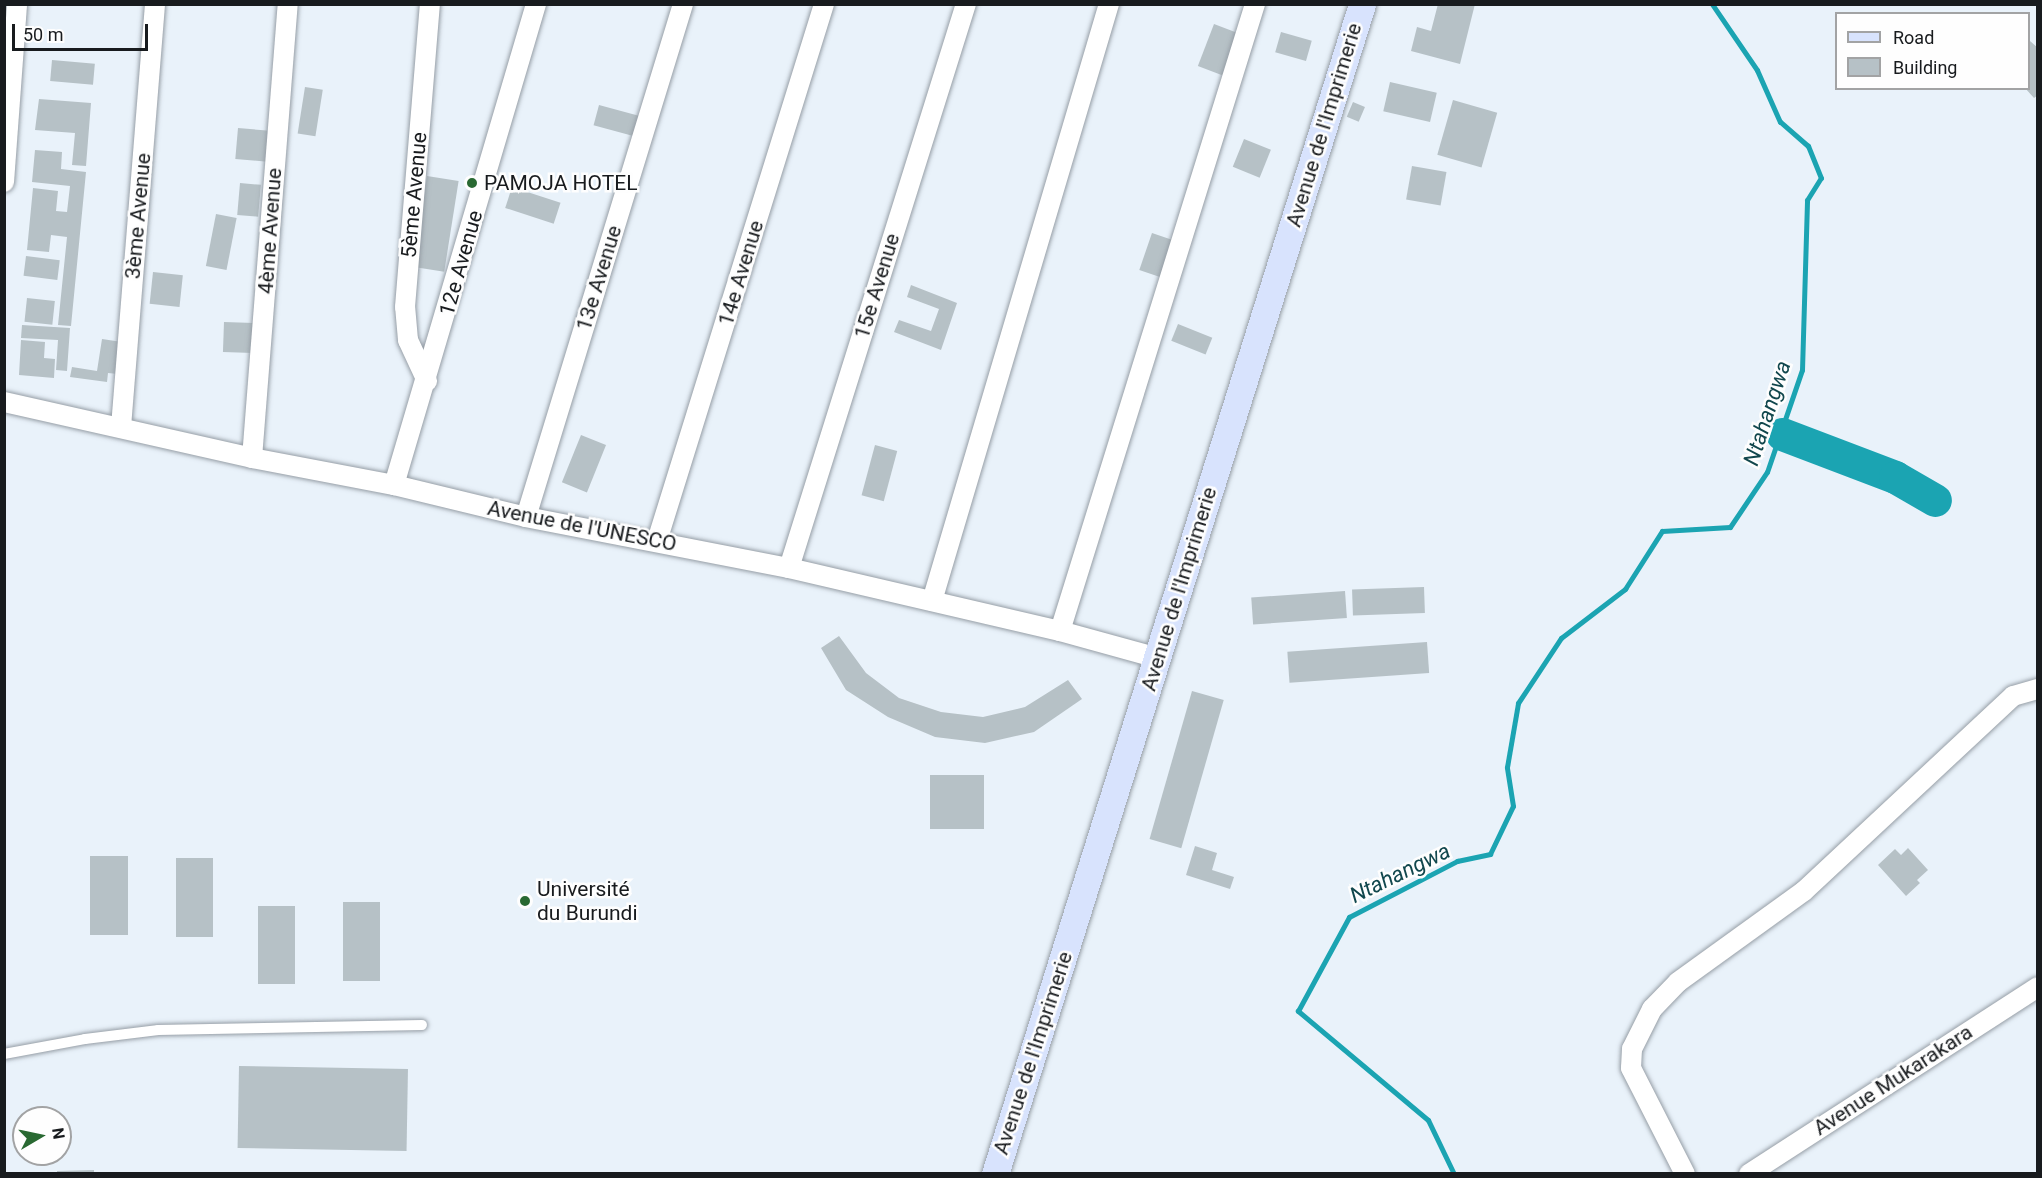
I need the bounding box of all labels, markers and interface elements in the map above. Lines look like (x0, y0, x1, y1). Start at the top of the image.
scale bar (15, 12, 152, 50)
legend (1835, 12, 2030, 90)
street label: Avenue de l'Imprimerie (1281, 20, 1367, 230)
text: 50 m (23, 24, 63, 45)
text: Road (1893, 27, 1934, 48)
text: Building (1893, 57, 1957, 78)
street label: 5ème Avenue (396, 131, 432, 259)
street label: 3ème Avenue (120, 152, 156, 280)
street label: 4ème Avenue (253, 167, 287, 295)
place label: PAMOJA HOTEL (484, 170, 638, 196)
marker: PAMOJA HOTEL (465, 176, 479, 190)
street label: 12e Avenue (434, 207, 488, 319)
street label: 14e Avenue (713, 217, 769, 329)
street label: 13e Avenue (571, 222, 627, 334)
street label: 15e Avenue (849, 230, 905, 342)
water label: Ntahangwa (1738, 357, 1796, 469)
street label: Avenue de l'Imprimerie (1136, 484, 1222, 694)
street label: Avenue de l'UNESCO (485, 495, 679, 557)
water label: Ntahangwa (1345, 837, 1455, 909)
place label: Université du Burundi (537, 876, 638, 926)
marker: Université du Burundi (518, 894, 532, 908)
street label: Avenue de l'Imprimerie (988, 948, 1078, 1158)
street label: Avenue Mukarakara (1809, 1019, 1977, 1141)
north arrow (12, 1106, 72, 1166)
text: N (48, 1126, 69, 1140)

